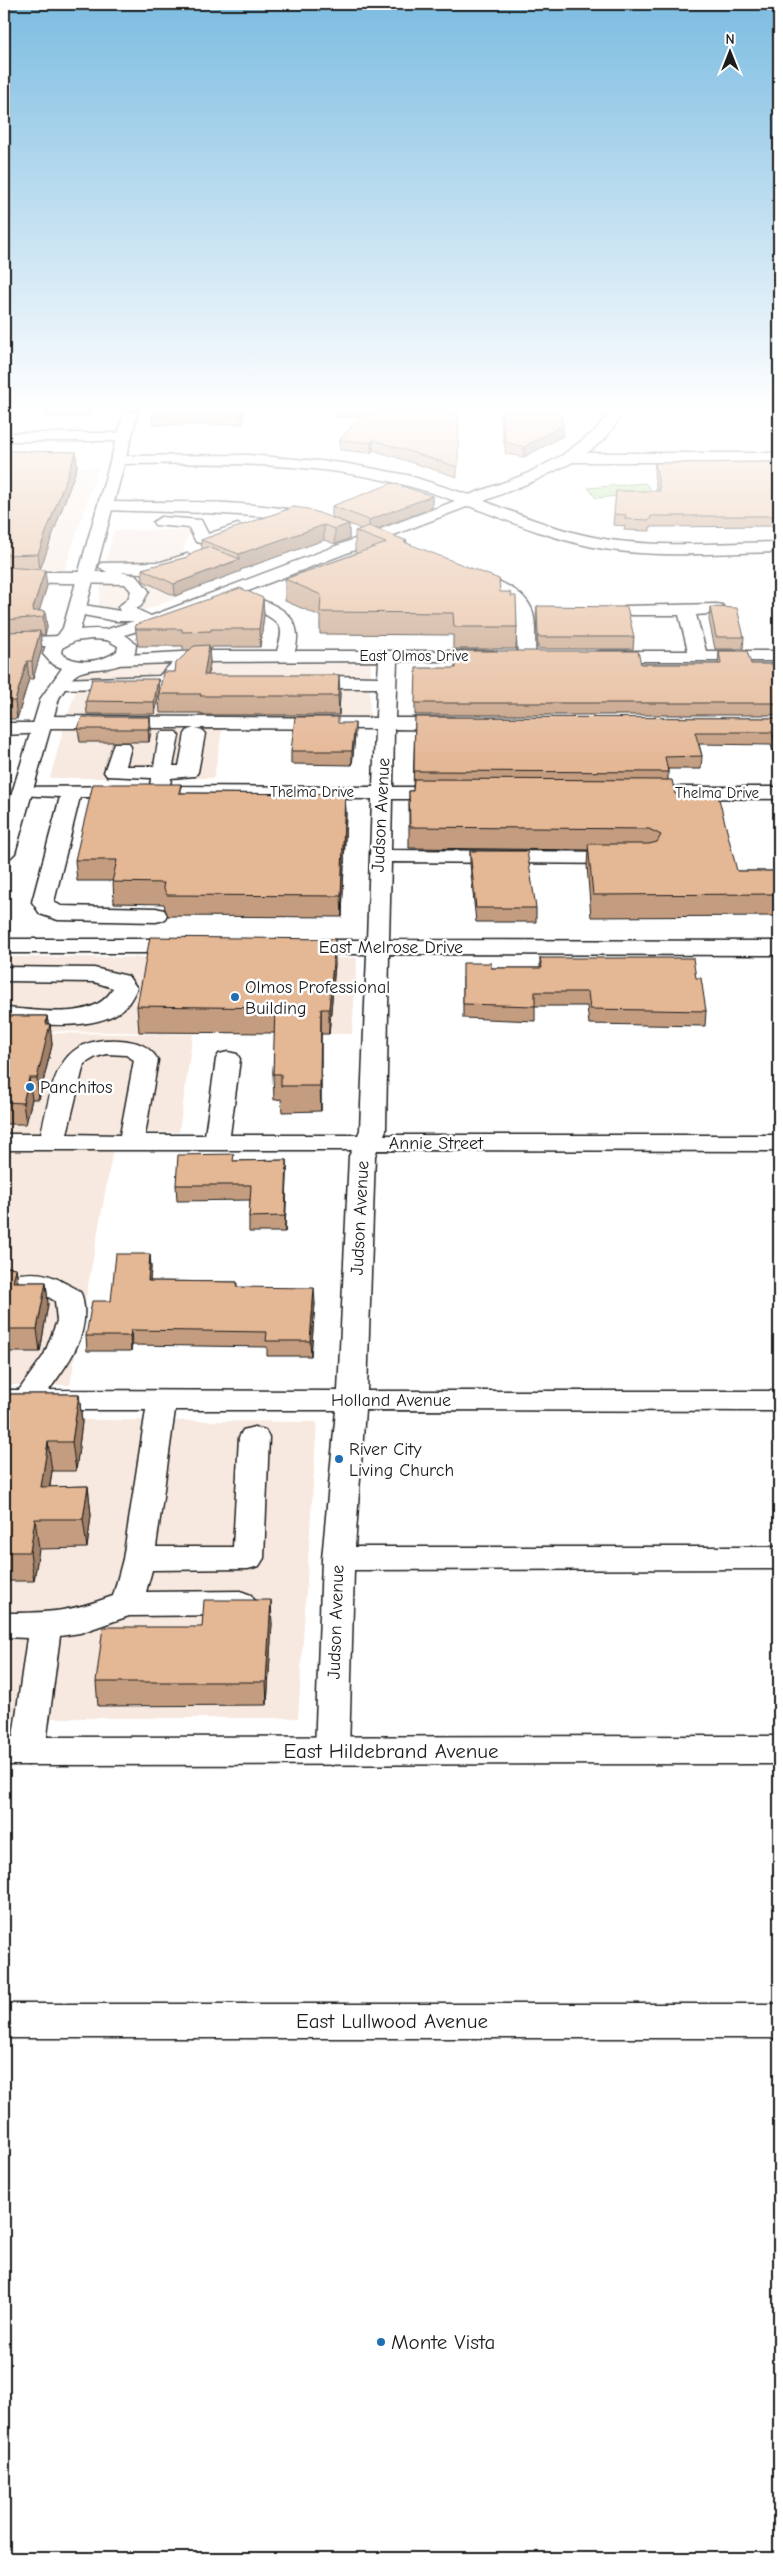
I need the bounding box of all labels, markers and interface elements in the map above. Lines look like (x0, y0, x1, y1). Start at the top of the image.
north arrow (706, 28, 756, 78)
text: N (725, 31, 735, 48)
street label: East Olmos Drive (359, 647, 469, 665)
street label: Judson Avenue (368, 757, 394, 873)
street label: Thelma Drive (270, 783, 355, 801)
street label: Thelma Drive (675, 784, 760, 802)
street label: East Melrose Drive (319, 937, 463, 958)
place label: Olmos Professional Building (245, 977, 390, 1019)
marker: Olmos Professional Building (229, 991, 241, 1003)
place label: Panchitos (40, 1077, 113, 1098)
marker: Panchitos (24, 1081, 36, 1093)
street label: Annie Street (389, 1133, 484, 1154)
street label: Judson Avenue (347, 1160, 373, 1276)
street label: Holland Avenue (331, 1390, 451, 1411)
place label: River City Living Church (349, 1439, 454, 1481)
marker: River City Living Church (333, 1453, 345, 1465)
street label: Judson Avenue (324, 1564, 348, 1680)
street label: East Hildebrand Avenue (283, 1739, 499, 1763)
street label: East Lullwood Avenue (296, 2009, 488, 2033)
place label: Monte Vista (391, 2330, 495, 2354)
marker: Monte Vista (375, 2336, 387, 2348)

